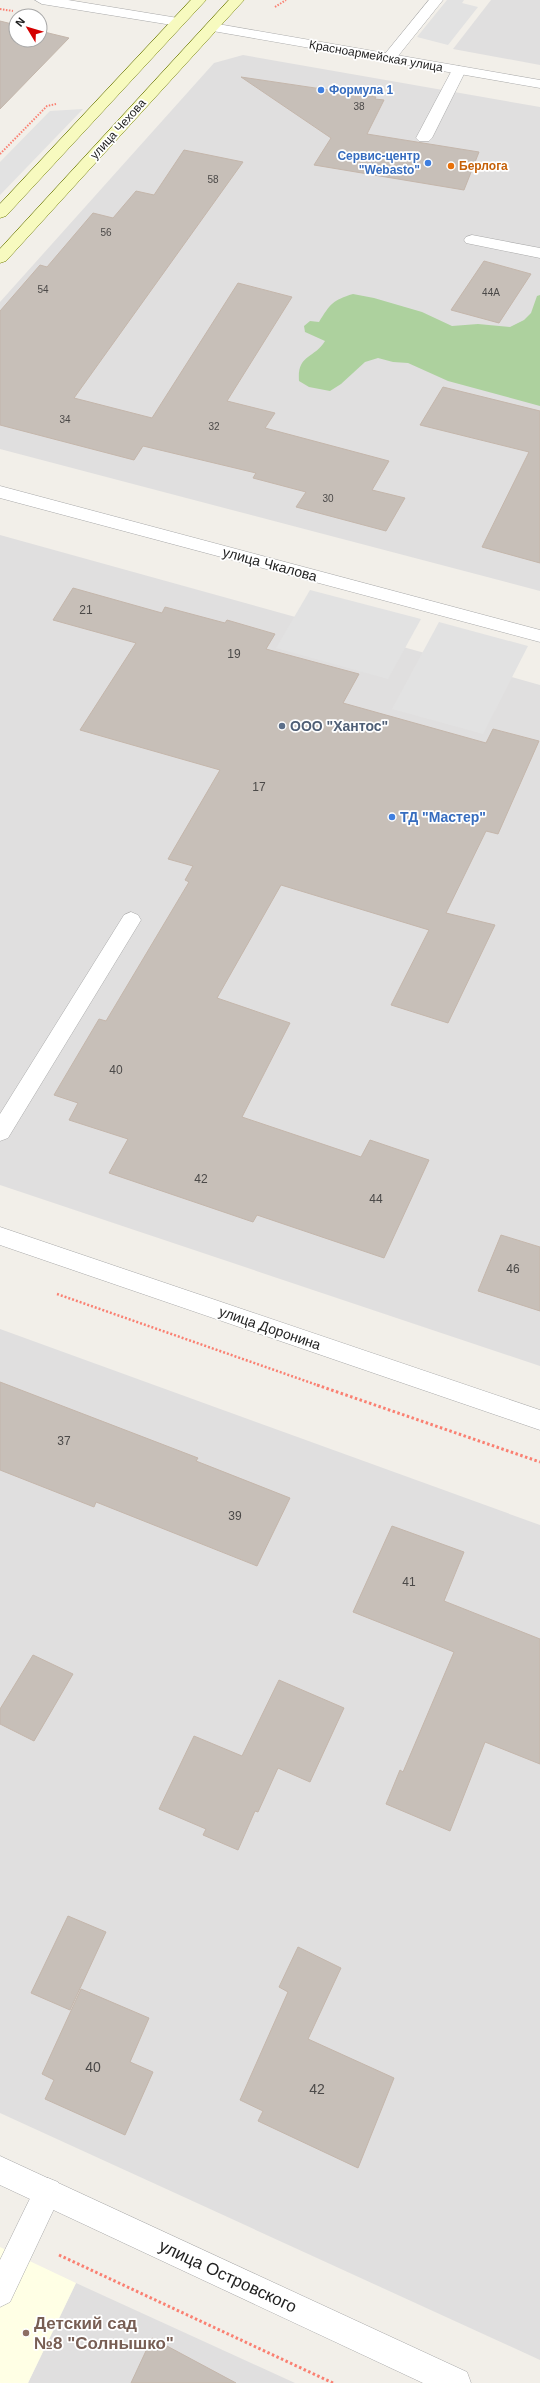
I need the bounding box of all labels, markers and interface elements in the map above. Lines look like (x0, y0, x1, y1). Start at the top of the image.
north arrow (8, 8, 48, 48)
text: N (13, 15, 27, 29)
street label: Красноармейская улица (308, 37, 444, 75)
place label: Формула 1 (329, 83, 394, 97)
marker: Формула 1 (316, 85, 326, 95)
street label: улица Чехова (87, 96, 149, 162)
house number: 38 (353, 101, 365, 112)
place label: Сервис-центр "Webasto" (337, 149, 420, 177)
marker: Сервис-центр "Webasto" (423, 158, 433, 168)
place label: Берлога (459, 159, 508, 173)
marker: Берлога (446, 161, 456, 171)
house number: 58 (207, 174, 219, 185)
house number: 56 (100, 227, 112, 238)
house number: 54 (37, 284, 49, 295)
house number: 44А (482, 287, 500, 298)
house number: 34 (59, 414, 71, 425)
house number: 32 (208, 421, 220, 432)
house number: 30 (322, 493, 334, 504)
street label: улица Чкалова (221, 544, 319, 584)
house number: 21 (79, 603, 93, 617)
house number: 19 (227, 647, 241, 661)
place label: ООО "Хантос" (290, 718, 388, 734)
marker: ООО "Хантос" (277, 721, 287, 731)
house number: 17 (252, 780, 266, 794)
place label: ТД "Мастер" (400, 809, 486, 825)
marker: ТД "Мастер" (387, 812, 397, 822)
house number: 40 (109, 1063, 123, 1077)
house number: 42 (194, 1172, 208, 1186)
house number: 44 (369, 1192, 383, 1206)
house number: 46 (506, 1262, 520, 1276)
street label: улица Доронина (217, 1303, 323, 1353)
house number: 37 (57, 1434, 71, 1448)
house number: 39 (228, 1509, 242, 1523)
house number: 41 (402, 1575, 416, 1589)
house number: 40 (85, 2059, 101, 2075)
house number: 42 (309, 2081, 325, 2097)
street label: улица Островского (156, 2236, 300, 2317)
place label: Детский сад №8 "Солнышко" (34, 2314, 174, 2353)
marker: Детский сад №8 "Солнышко" (21, 2328, 31, 2338)

